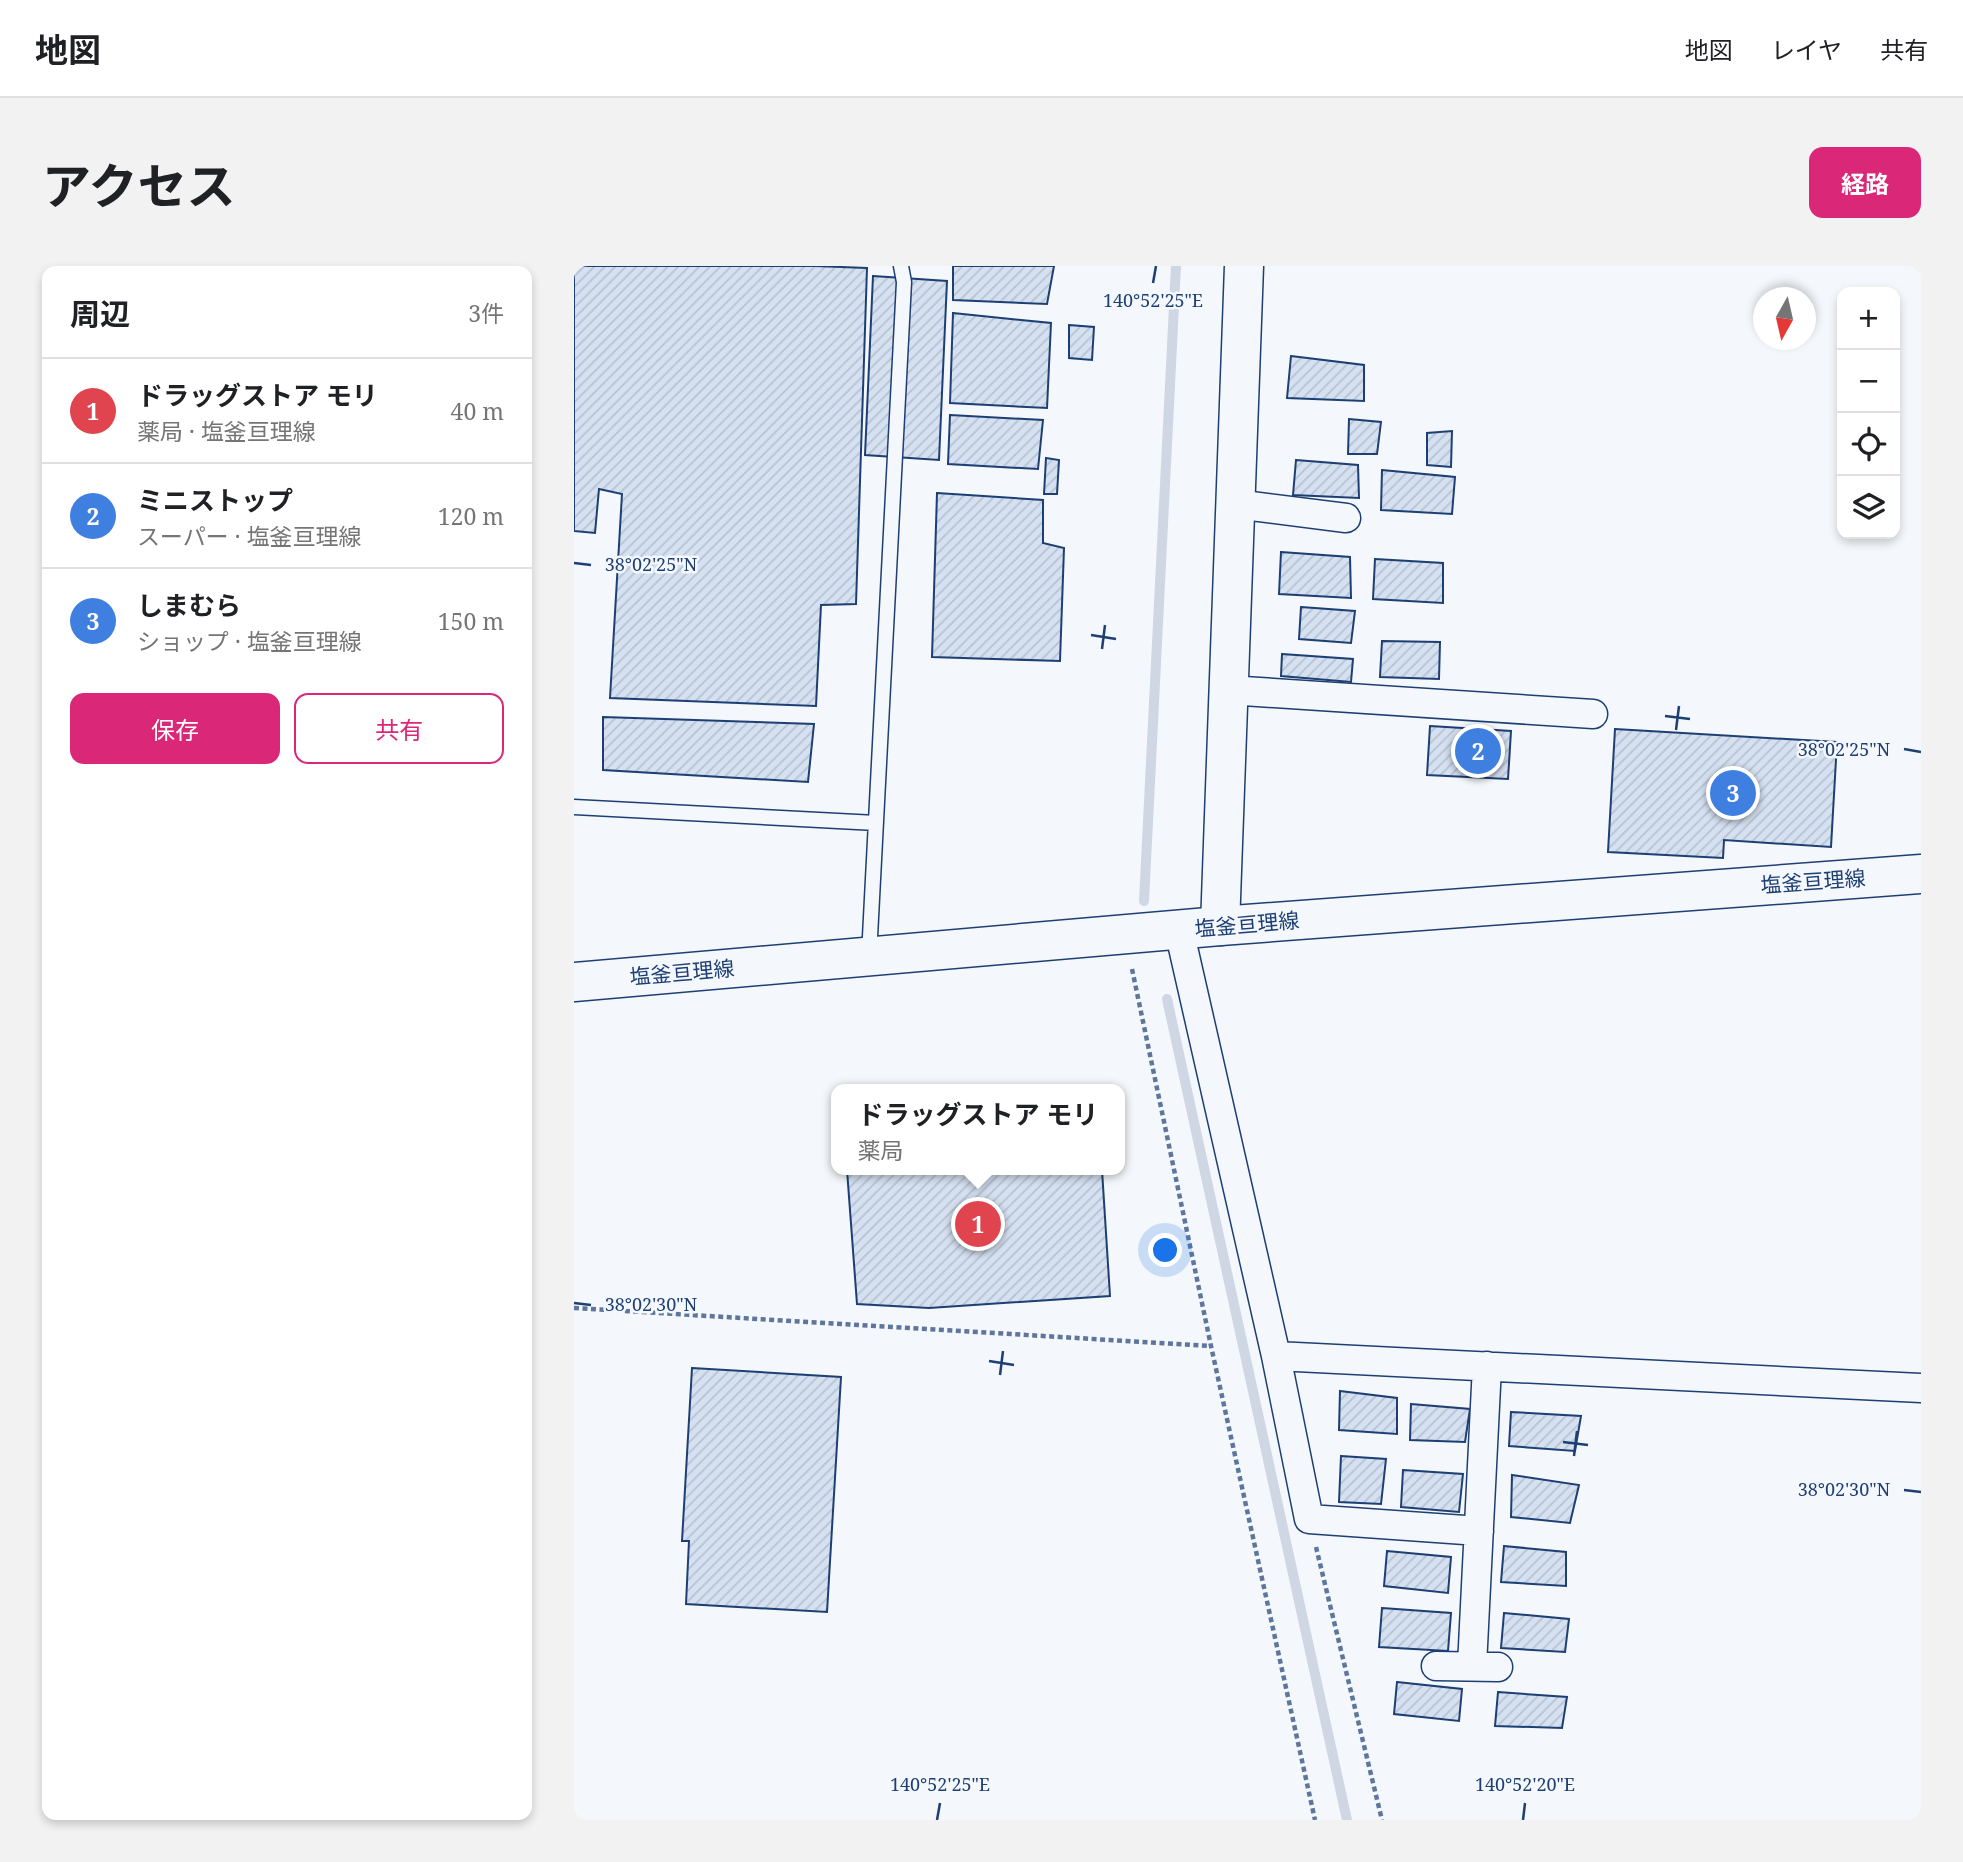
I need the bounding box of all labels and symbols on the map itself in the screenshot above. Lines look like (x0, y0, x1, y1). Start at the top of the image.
north arrow (1753, 287, 1816, 350)
text: 140°52'25"E (1103, 288, 1203, 312)
text: 38°02'25"N (605, 552, 698, 576)
pin: 2 (1455, 725, 1501, 777)
text: 38°02'25"N (1798, 737, 1891, 761)
pin: 3 (1710, 767, 1756, 819)
street label: 塩釜亘理線 (1760, 863, 1866, 899)
street label: 塩釜亘理線 (1193, 905, 1300, 943)
street label: 塩釜亘理線 (628, 953, 735, 991)
pin: 1 (955, 1198, 1001, 1250)
your location (1148, 1233, 1182, 1267)
text: 38°02'30"N (605, 1292, 698, 1316)
text: 38°02'30"N (1798, 1477, 1891, 1501)
text: 140°52'25"E (890, 1772, 990, 1796)
text: 140°52'20"E (1475, 1772, 1575, 1796)

